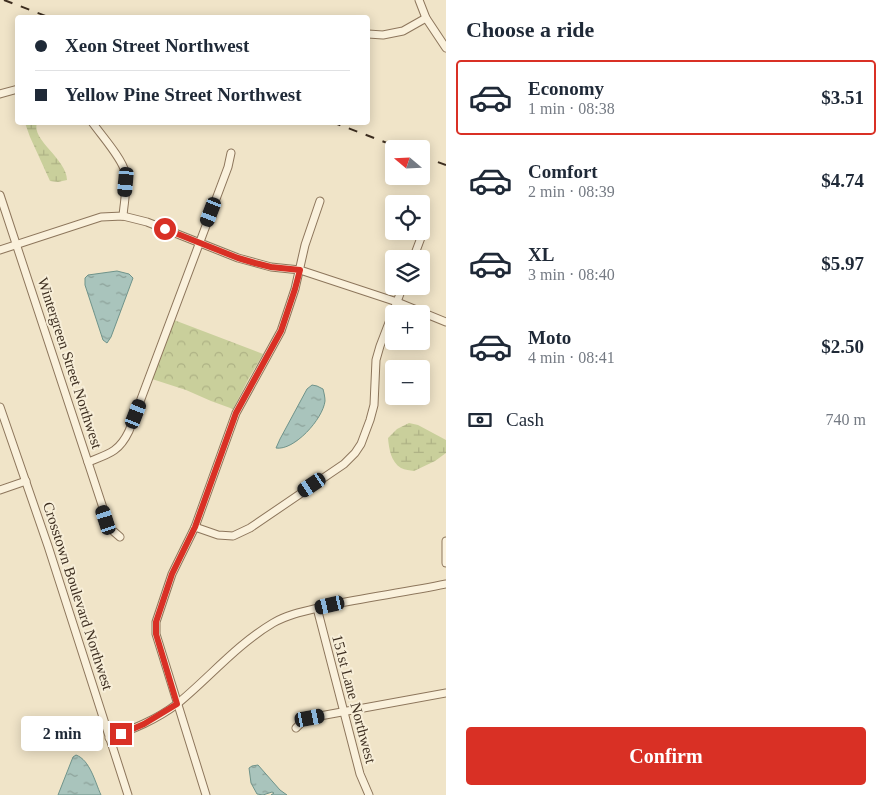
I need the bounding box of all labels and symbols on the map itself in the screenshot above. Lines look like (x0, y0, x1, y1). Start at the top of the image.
north arrow (385, 140, 430, 185)
car (117, 166, 134, 198)
car (198, 195, 223, 229)
route start (154, 218, 176, 240)
street label: Wintergreen Street Northwest (35, 275, 106, 451)
car (123, 397, 148, 431)
car (295, 470, 328, 500)
street label: Crosstown Boulevard Northwest (40, 500, 116, 693)
car (94, 503, 117, 537)
car (313, 594, 346, 616)
street label: 151st Lane Northwest (329, 633, 379, 766)
car (293, 708, 326, 728)
callout: 2 min (21, 716, 104, 752)
route end (110, 723, 132, 745)

